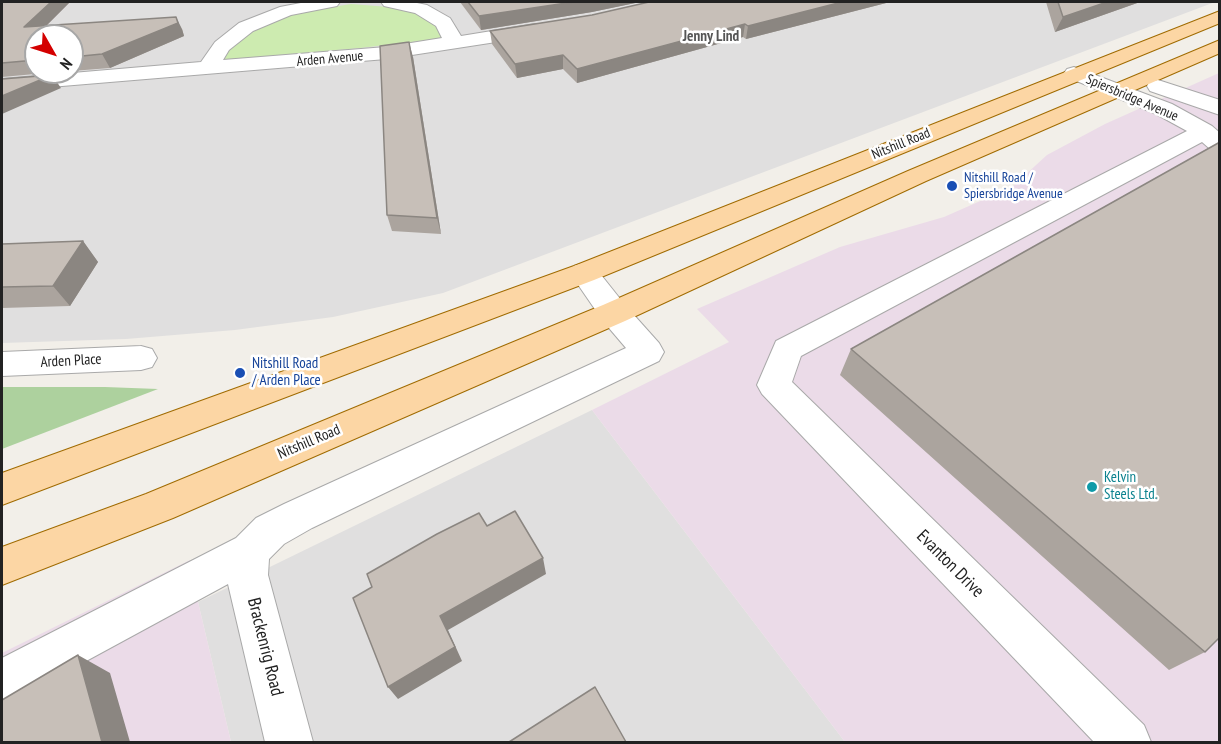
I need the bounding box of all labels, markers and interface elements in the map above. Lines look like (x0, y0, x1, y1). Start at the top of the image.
north arrow (24, 24, 84, 84)
district label: Jenny Lind (683, 28, 739, 46)
street label: Arden Avenue (296, 48, 364, 70)
text: N (56, 54, 77, 74)
street label: Spiersbridge Avenue (1083, 71, 1181, 125)
street label: Nitshill Road (869, 125, 933, 163)
place label: Nitshill Road / Spiersbridge Avenue (964, 170, 1063, 202)
marker: Nitshill Road / Spiersbridge Avenue (945, 179, 959, 193)
street label: Arden Place (40, 350, 102, 372)
place label: Nitshill Road / Arden Place (252, 355, 321, 390)
marker: Nitshill Road / Arden Place (233, 366, 247, 380)
street label: Nitshill Road (275, 421, 343, 463)
place label: Kelvin Steels Ltd. (1104, 469, 1157, 504)
marker: Kelvin Steels Ltd. (1085, 480, 1099, 494)
street label: Evanton Drive (912, 526, 988, 602)
street label: Brackenrig Road (242, 596, 288, 698)

